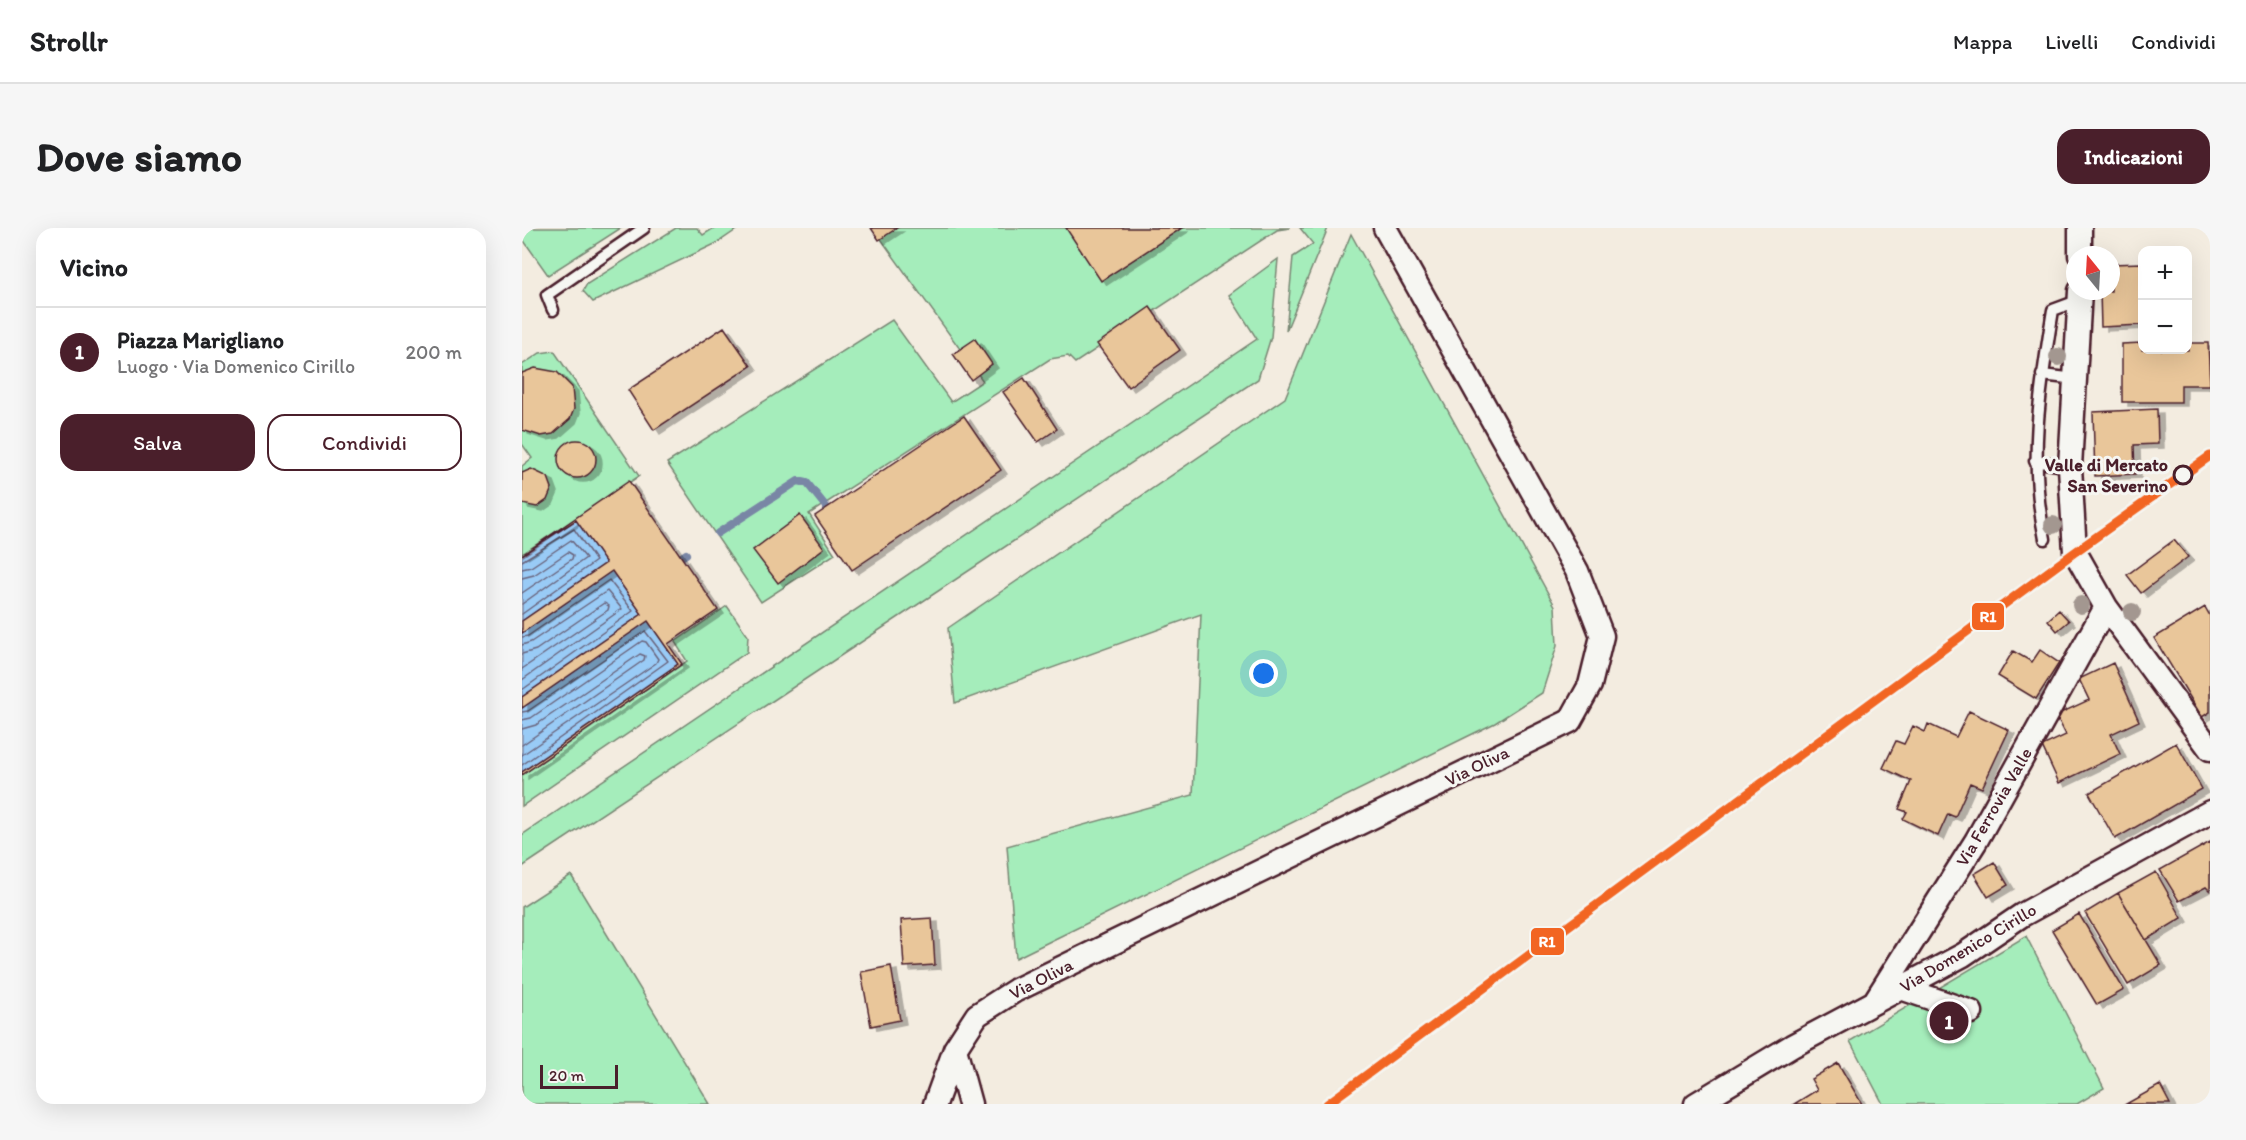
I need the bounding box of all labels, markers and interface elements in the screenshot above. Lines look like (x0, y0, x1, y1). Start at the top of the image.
text: Strollr (30, 24, 108, 58)
text: Mappa (1953, 29, 2012, 54)
text: Livelli (2045, 29, 2098, 54)
text: Condividi (2131, 29, 2216, 54)
button: Indicazioni (2057, 129, 2210, 184)
text: Dove siamo (36, 131, 242, 182)
north arrow (2066, 246, 2120, 300)
map controls (2138, 246, 2192, 354)
button: + (2138, 246, 2192, 300)
text: Vicino (60, 251, 128, 283)
button: − (2138, 300, 2192, 354)
text: Piazza Marigliano (117, 327, 284, 354)
text: 1 (75, 340, 84, 364)
text: 200 m (406, 340, 462, 364)
text: Luogo · Via Domenico Cirillo (117, 354, 355, 378)
button: Salva (60, 414, 255, 471)
button: Condividi (267, 414, 462, 471)
place label: Valle di Mercato San Severino (2045, 454, 2168, 497)
marker: Valle di Mercato San Severino (2173, 465, 2193, 485)
line badge: R1 (1971, 602, 2005, 631)
text: R1 (1979, 607, 1997, 626)
your location (1249, 659, 1278, 688)
street label: Via Oliva (1441, 741, 1513, 791)
street label: Via Ferrovia Valle (1951, 744, 2037, 870)
street label: Via Domenico Cirillo (1896, 899, 2040, 997)
line badge: R1 (1530, 927, 1565, 956)
text: R1 (1538, 932, 1556, 951)
street label: Via Oliva (1005, 953, 1077, 1004)
pin: 1 (1930, 998, 1968, 1044)
scale bar (540, 1062, 618, 1090)
text: 20 m (549, 1066, 584, 1085)

